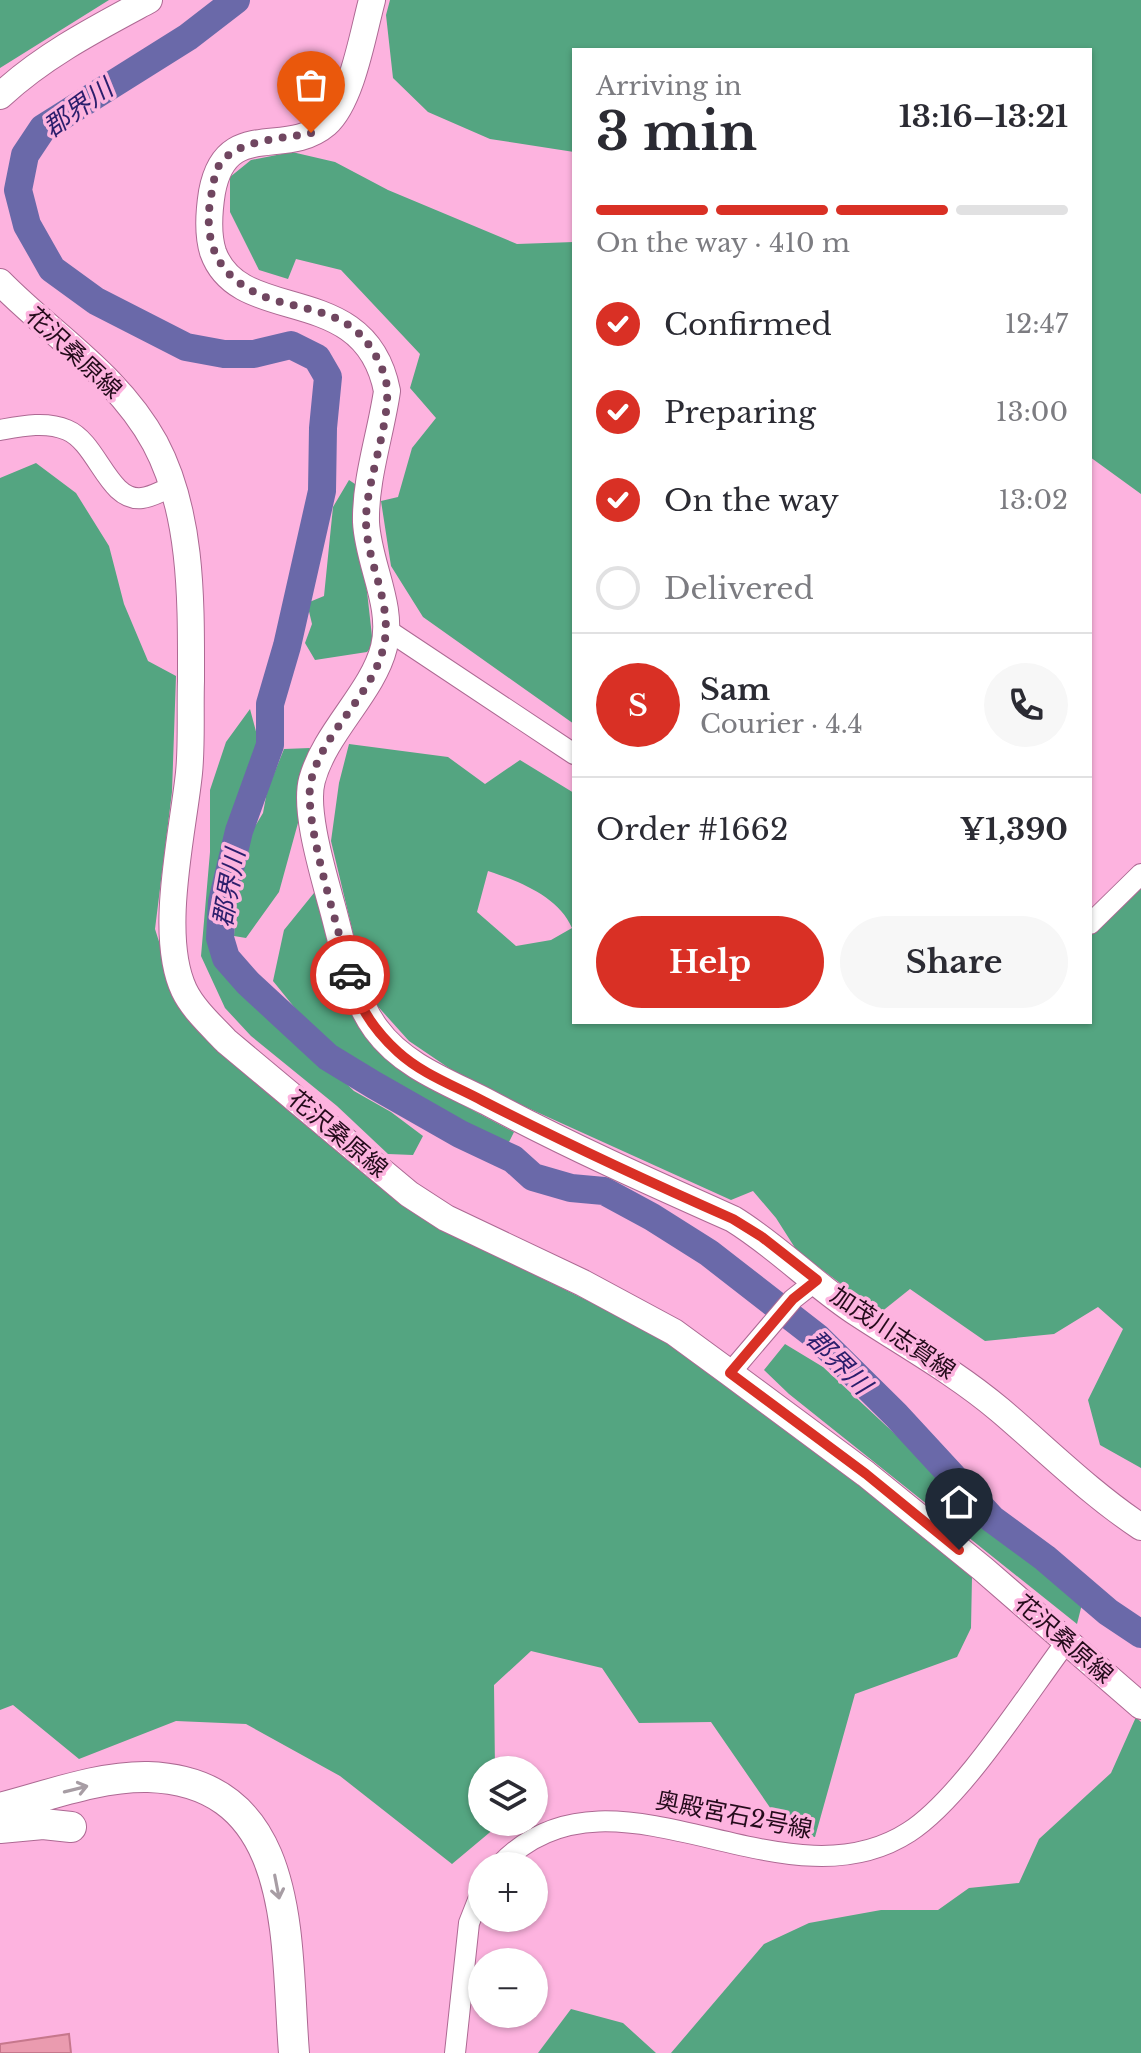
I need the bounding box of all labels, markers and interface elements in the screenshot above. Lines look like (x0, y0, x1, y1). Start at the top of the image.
pin (277, 51, 345, 133)
icon: bag (289, 63, 333, 107)
water label: 郡界川 (37, 70, 121, 144)
text: Arriving in (596, 70, 742, 102)
text: 13:16–13:21 (899, 98, 1068, 135)
text: 3 min (596, 100, 757, 164)
text: On the way · 410 m (596, 227, 850, 259)
street label: 花沢桑原線 (21, 301, 128, 404)
icon: check (596, 302, 640, 346)
text: Confirmed (664, 306, 832, 343)
text: 12:47 (1005, 308, 1068, 340)
icon: check (596, 390, 640, 434)
text: Preparing (664, 394, 816, 431)
text: 13:00 (996, 396, 1068, 428)
icon: check (596, 478, 640, 522)
text: On the way (664, 482, 839, 519)
text: 13:02 (998, 484, 1068, 516)
text: Delivered (664, 570, 814, 607)
button: phone (984, 663, 1068, 747)
text: Sam (700, 671, 770, 708)
text: S (628, 687, 648, 724)
text: Courier · 4.4 (700, 708, 863, 740)
text: Order #1662 (596, 811, 788, 848)
text: ¥1,390 (960, 811, 1068, 848)
water label: 郡界川 (206, 844, 252, 929)
button: Help (596, 916, 824, 1008)
button: Share (840, 916, 1068, 1008)
courier (310, 935, 390, 1015)
icon: car (328, 953, 372, 997)
street label: 花沢桑原線 (283, 1084, 394, 1183)
street label: 加茂川志賀線 (825, 1280, 961, 1385)
water label: 郡界川 (800, 1323, 880, 1403)
pin (925, 1468, 993, 1550)
icon: home (937, 1480, 981, 1524)
street label: 花沢桑原線 (1010, 1588, 1119, 1689)
map controls (468, 1756, 548, 2028)
button: layers (468, 1756, 548, 1836)
one-way arrow (62, 1780, 88, 1795)
street label: 奥殿宮石2号線 (653, 1785, 815, 1844)
button: + (468, 1852, 548, 1932)
one-way arrow (271, 1874, 286, 1899)
button: − (468, 1948, 548, 2028)

